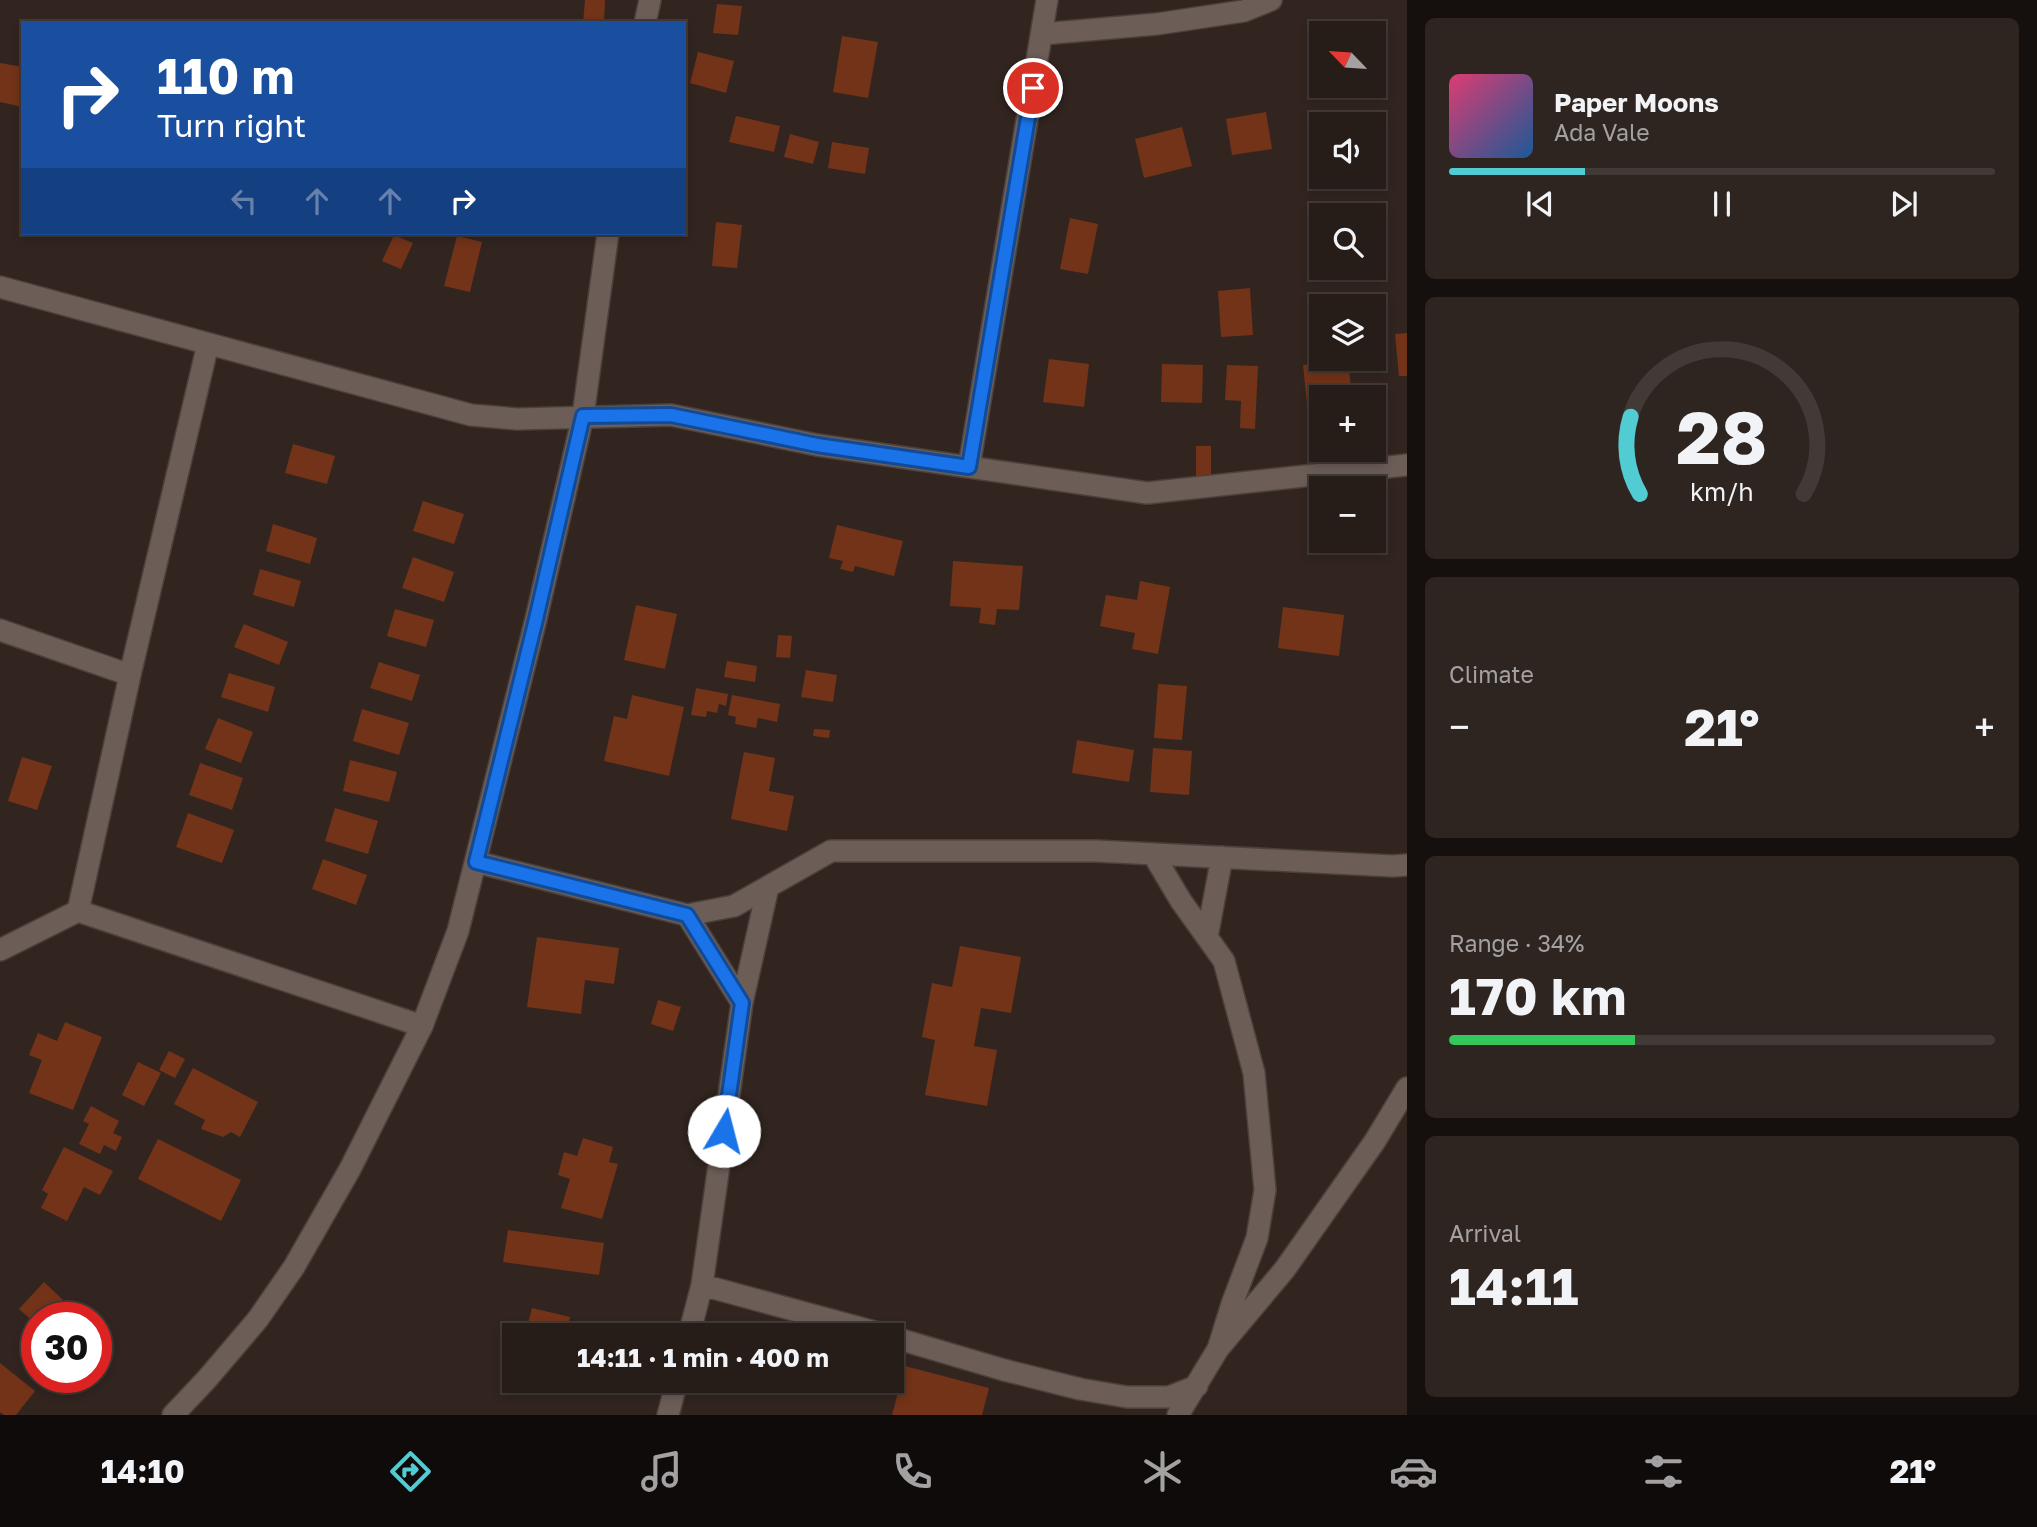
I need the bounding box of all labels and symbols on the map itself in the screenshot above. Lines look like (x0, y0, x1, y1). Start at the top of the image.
north arrow (1309, 21, 1386, 98)
pin (1003, 58, 1063, 118)
position arrow (687, 1094, 761, 1168)
speed limit sign: 30 (21, 1302, 112, 1393)

